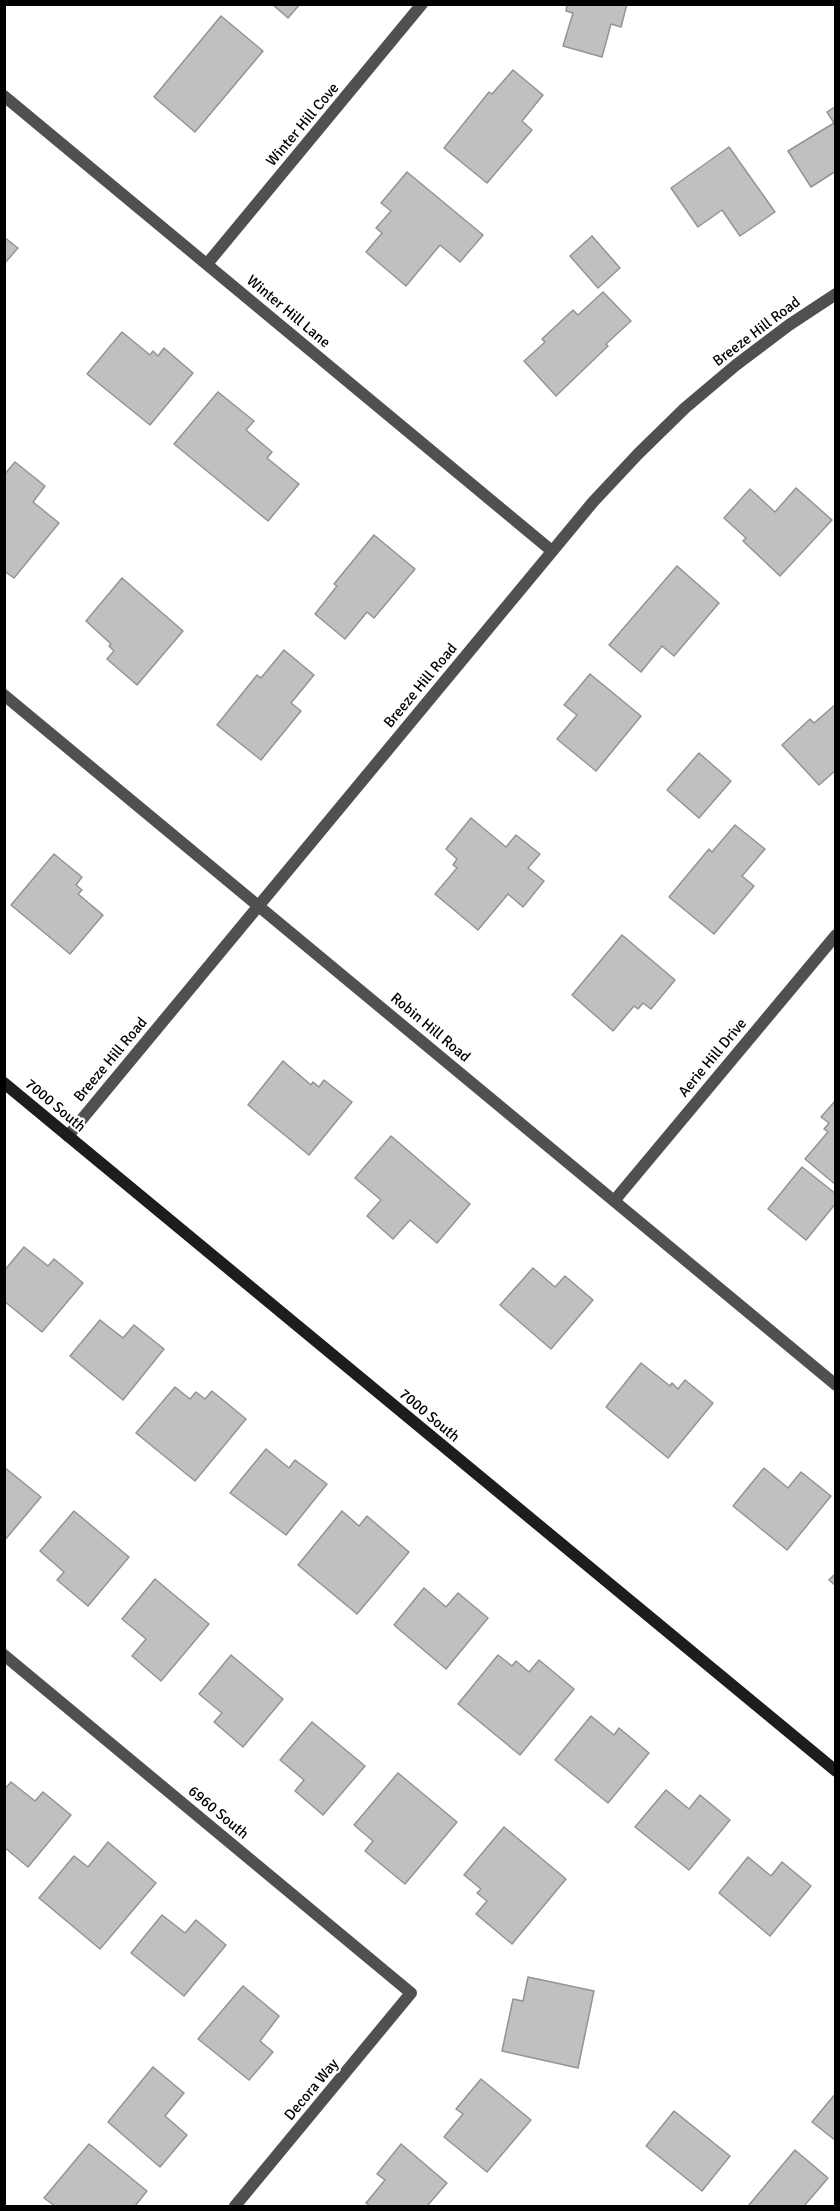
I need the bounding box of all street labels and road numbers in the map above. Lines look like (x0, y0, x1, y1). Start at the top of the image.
street label: Winter Hill Cove (263, 80, 343, 170)
street label: Winter Hill Lane (243, 272, 333, 352)
street label: Breeze Hill Road (710, 293, 804, 371)
street label: Breeze Hill Road (380, 640, 462, 732)
street label: Robin Hill Road (387, 990, 473, 1066)
street label: Breeze Hill Road (70, 1014, 152, 1106)
street label: Aerie Hill Drive (675, 1015, 751, 1101)
street label: 7000 South (21, 1075, 89, 1137)
street label: 7000 South (395, 1385, 463, 1447)
street label: 6960 South (184, 1782, 252, 1844)
street label: Decora Way (281, 2056, 343, 2124)

